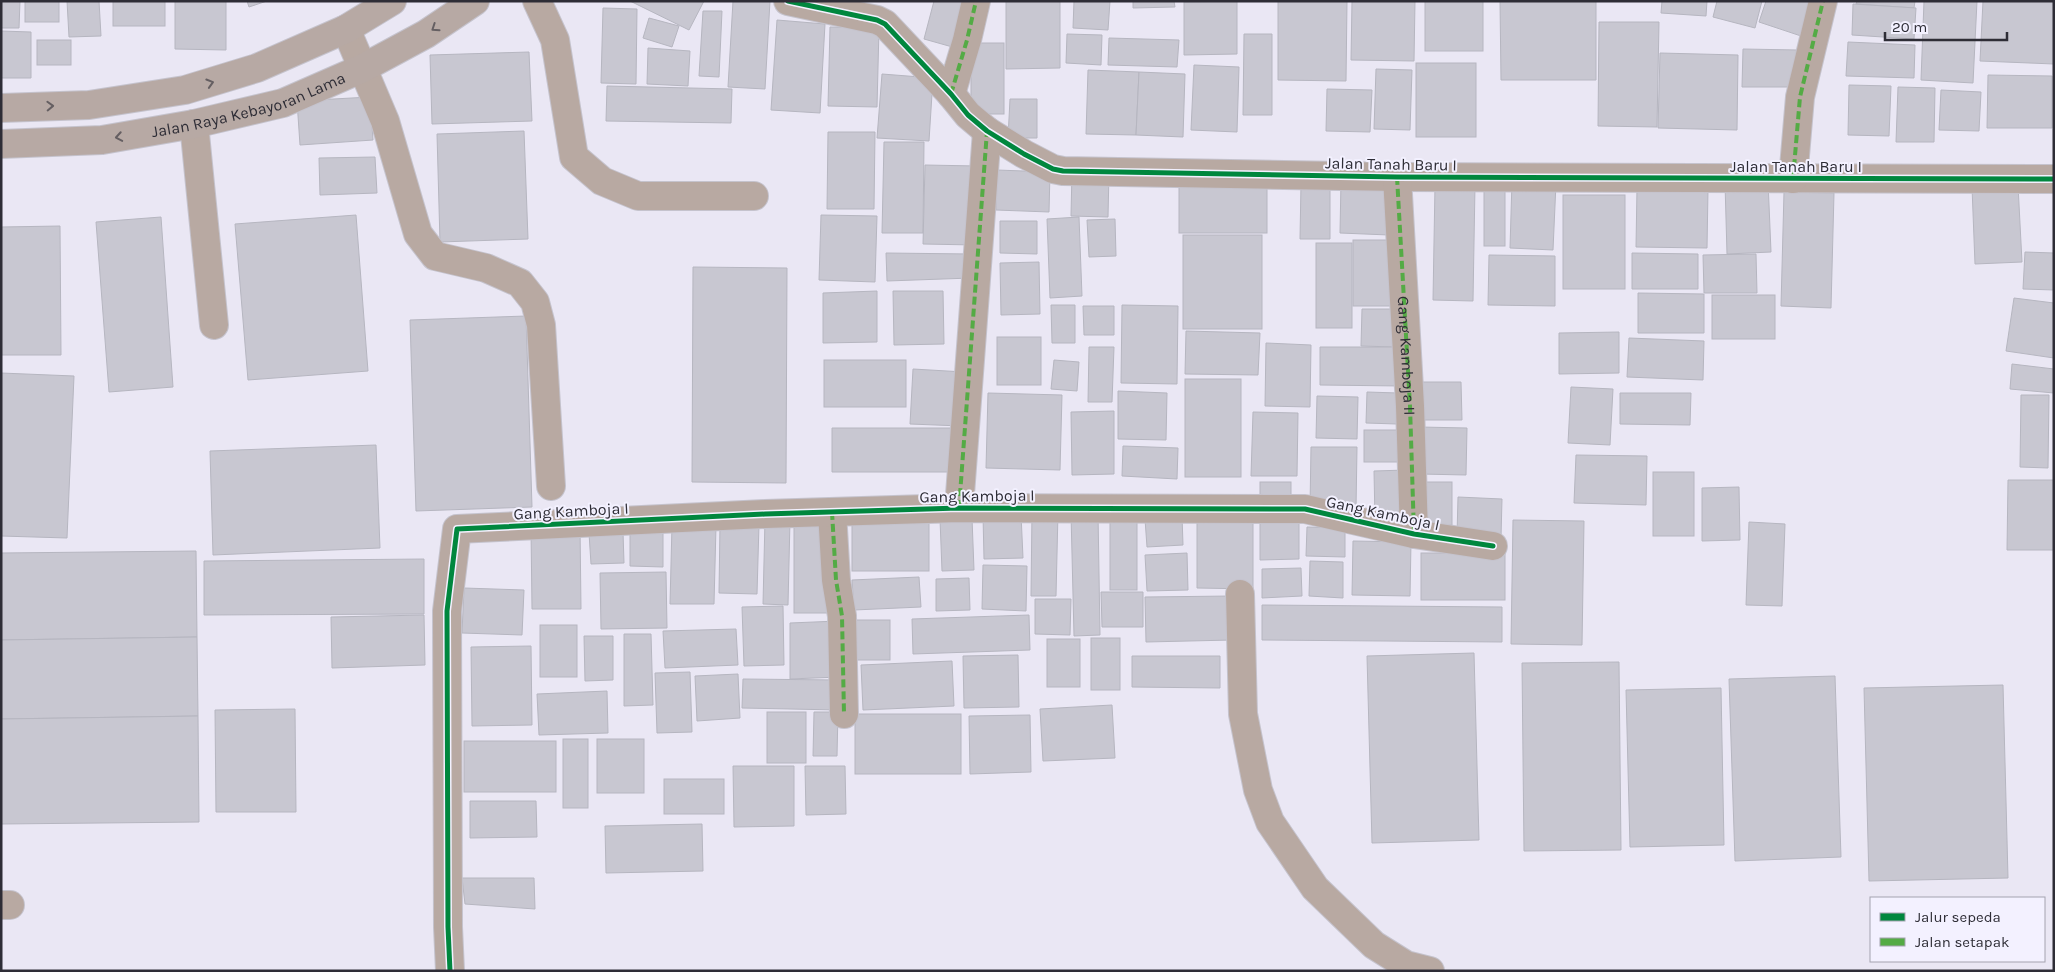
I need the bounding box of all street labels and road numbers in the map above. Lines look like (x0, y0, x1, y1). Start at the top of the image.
street label: Jalan Raya Kebayoran Lama (150, 68, 348, 141)
street label: Jalan Tanah Baru I (1325, 153, 1457, 175)
street label: Jalan Tanah Baru I (1730, 157, 1862, 176)
street label: Gang Kamboja II (1394, 295, 1420, 416)
street label: Gang Kamboja I (919, 485, 1035, 507)
street label: Gang Kamboja I (1325, 492, 1441, 534)
street label: Gang Kamboja I (513, 498, 629, 524)

